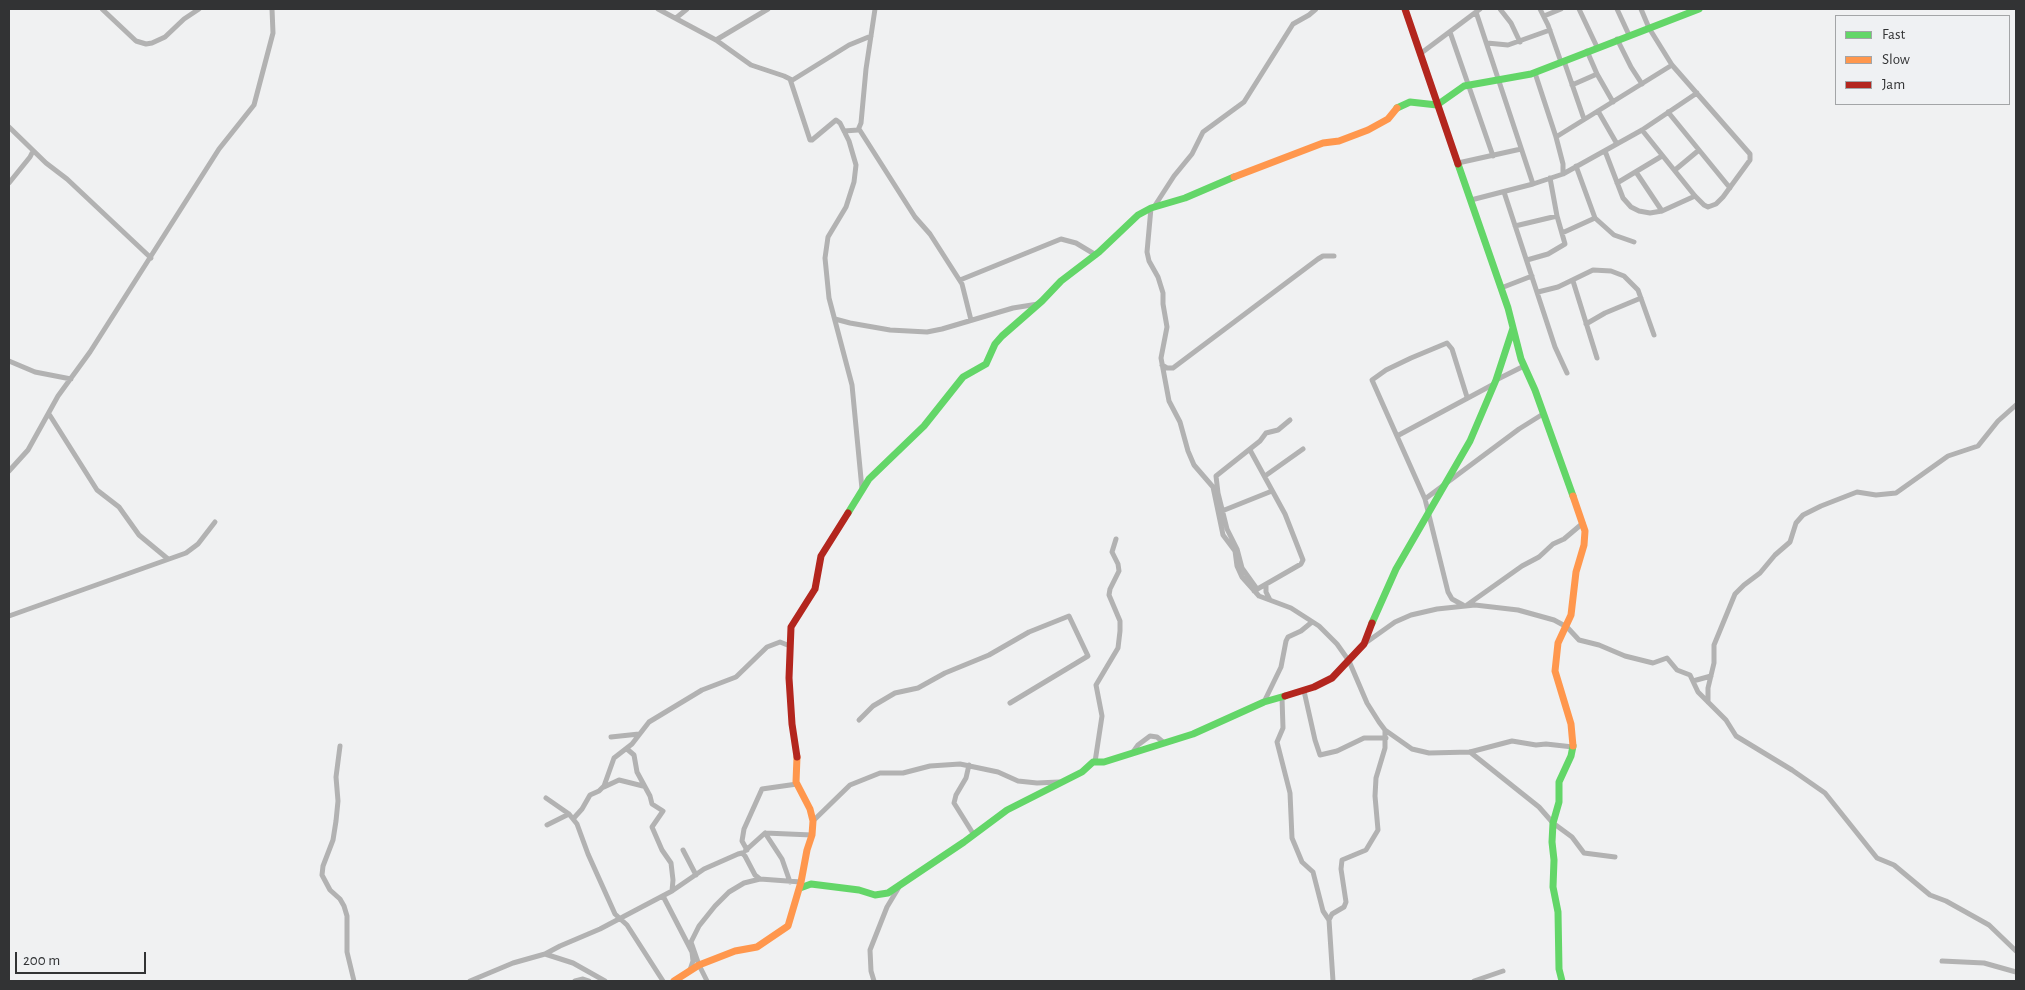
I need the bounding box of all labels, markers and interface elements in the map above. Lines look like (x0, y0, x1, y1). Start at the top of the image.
legend (1835, 15, 2010, 105)
text: Fast (1882, 27, 1905, 42)
text: Slow (1882, 52, 1910, 67)
text: Jam (1882, 77, 1905, 92)
scale bar (18, 942, 149, 974)
text: 200 m (23, 953, 60, 968)

